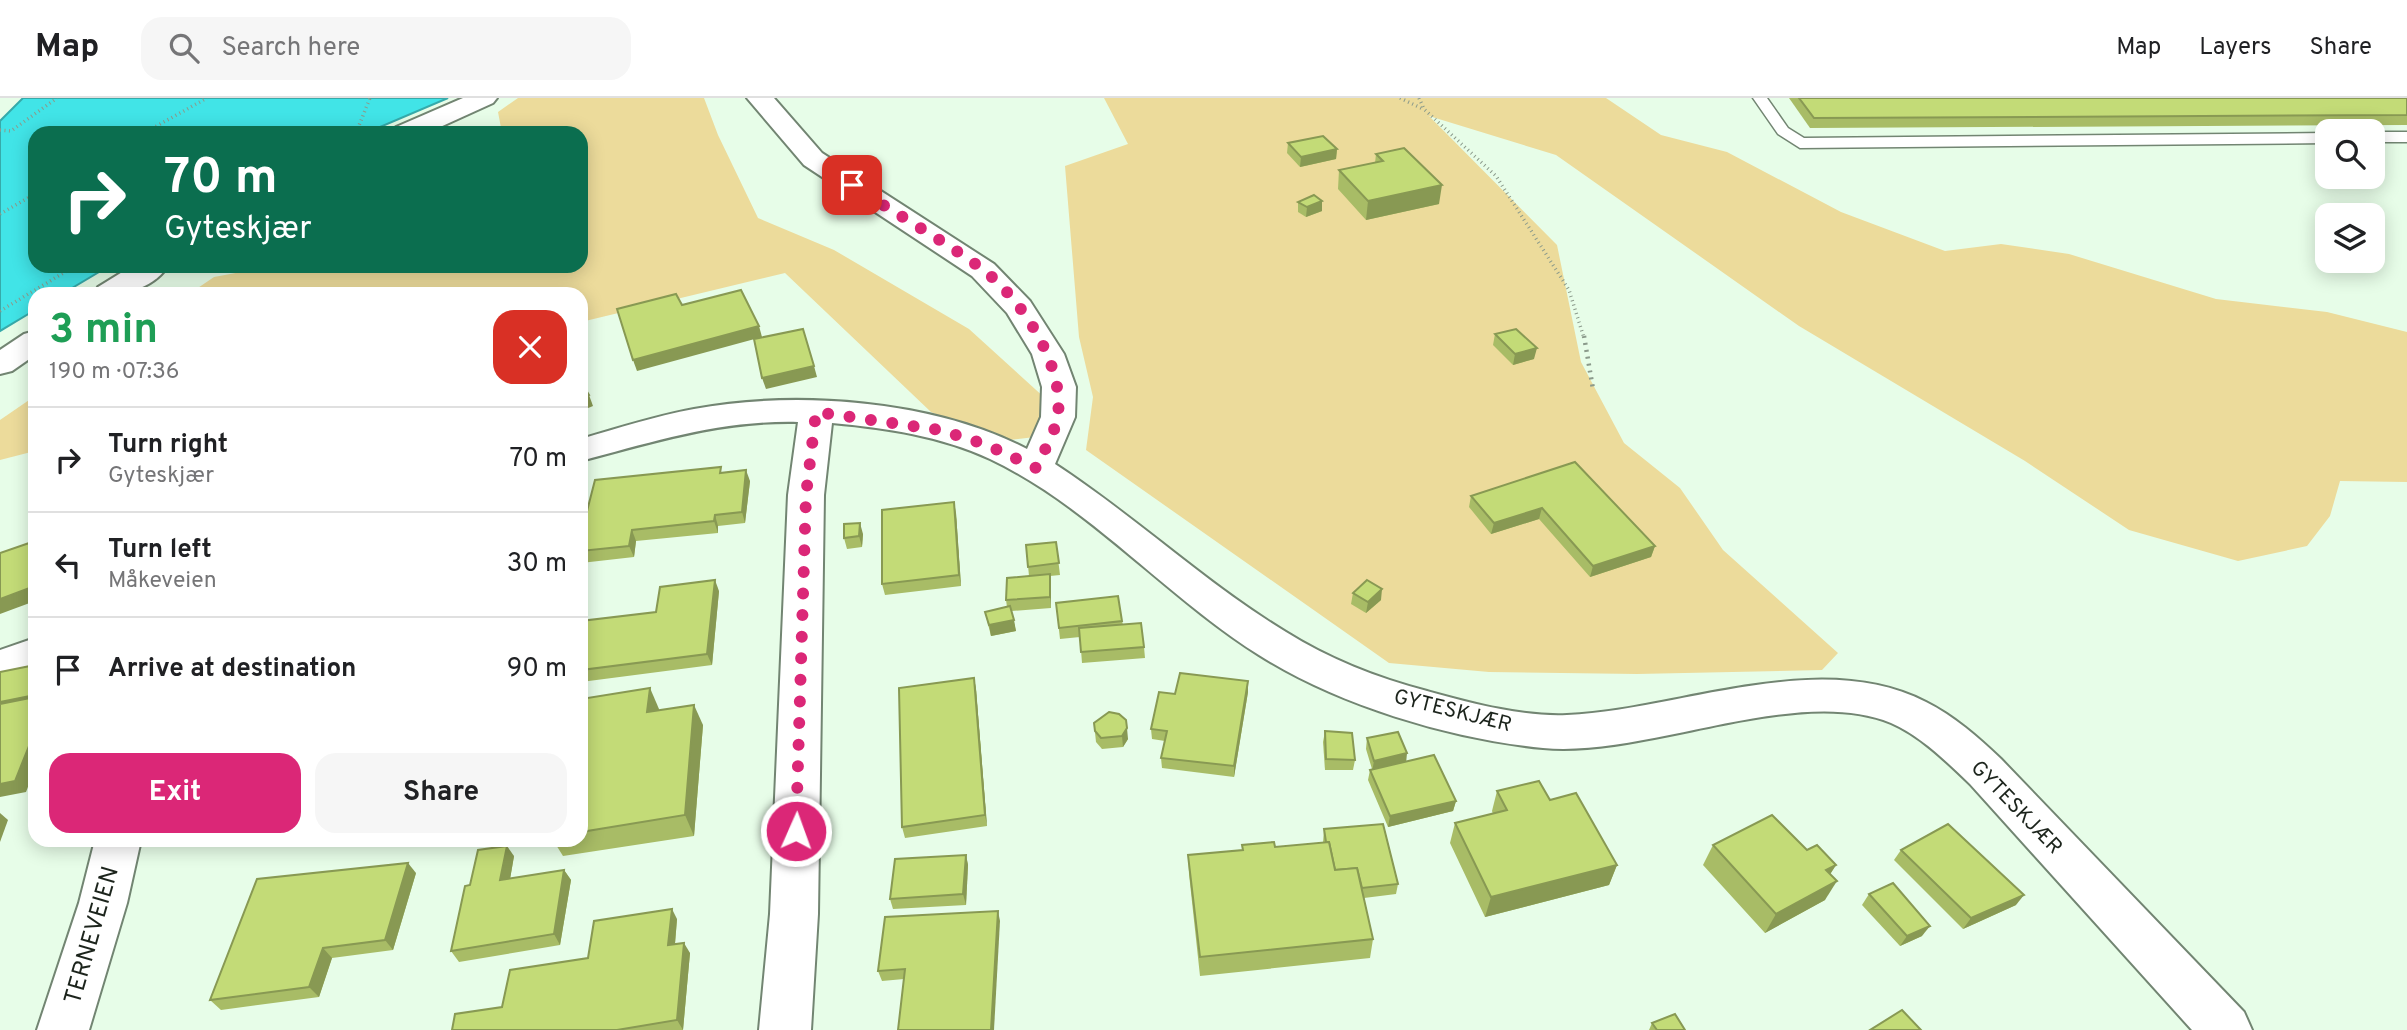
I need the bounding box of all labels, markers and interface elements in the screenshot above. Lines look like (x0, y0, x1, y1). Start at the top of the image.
search box (141, 17, 631, 80)
text: Map (35, 27, 99, 69)
icon: search (165, 29, 203, 67)
text: Search here (221, 32, 360, 65)
text: Map (2116, 33, 2161, 63)
text: Layers (2199, 33, 2271, 63)
text: Share (2309, 33, 2372, 63)
map controls (2315, 119, 2385, 273)
button: search (2315, 119, 2385, 189)
text: 70 m (164, 149, 278, 211)
icon: right (49, 154, 140, 245)
pin (822, 155, 882, 215)
icon: arrive (833, 166, 871, 204)
button: layers (2315, 203, 2385, 273)
text: Gyteskjær (164, 210, 312, 250)
text: 3 min (49, 305, 158, 358)
button: close (493, 310, 567, 384)
text: 190 m · 07:36 (49, 358, 180, 387)
text: Turn right (108, 429, 228, 462)
icon: right (49, 441, 87, 479)
text: 70 m (509, 443, 567, 476)
text: Gyteskjær (108, 462, 214, 491)
text: Turn left (108, 534, 212, 567)
icon: left (49, 546, 87, 584)
text: 30 m (507, 548, 567, 581)
text: Måkeveien (108, 567, 217, 596)
icon: arrive (49, 651, 87, 689)
text: Arrive at destination (108, 653, 356, 686)
text: 90 m (507, 653, 567, 686)
street label: GYTESKJÆR (1391, 684, 1515, 739)
button: Exit (49, 753, 301, 833)
button: Share (315, 753, 567, 833)
street label: GYTESKJÆR (1964, 755, 2068, 861)
position arrow (759, 794, 833, 868)
street label: TERNEVEIEN (59, 863, 127, 1008)

